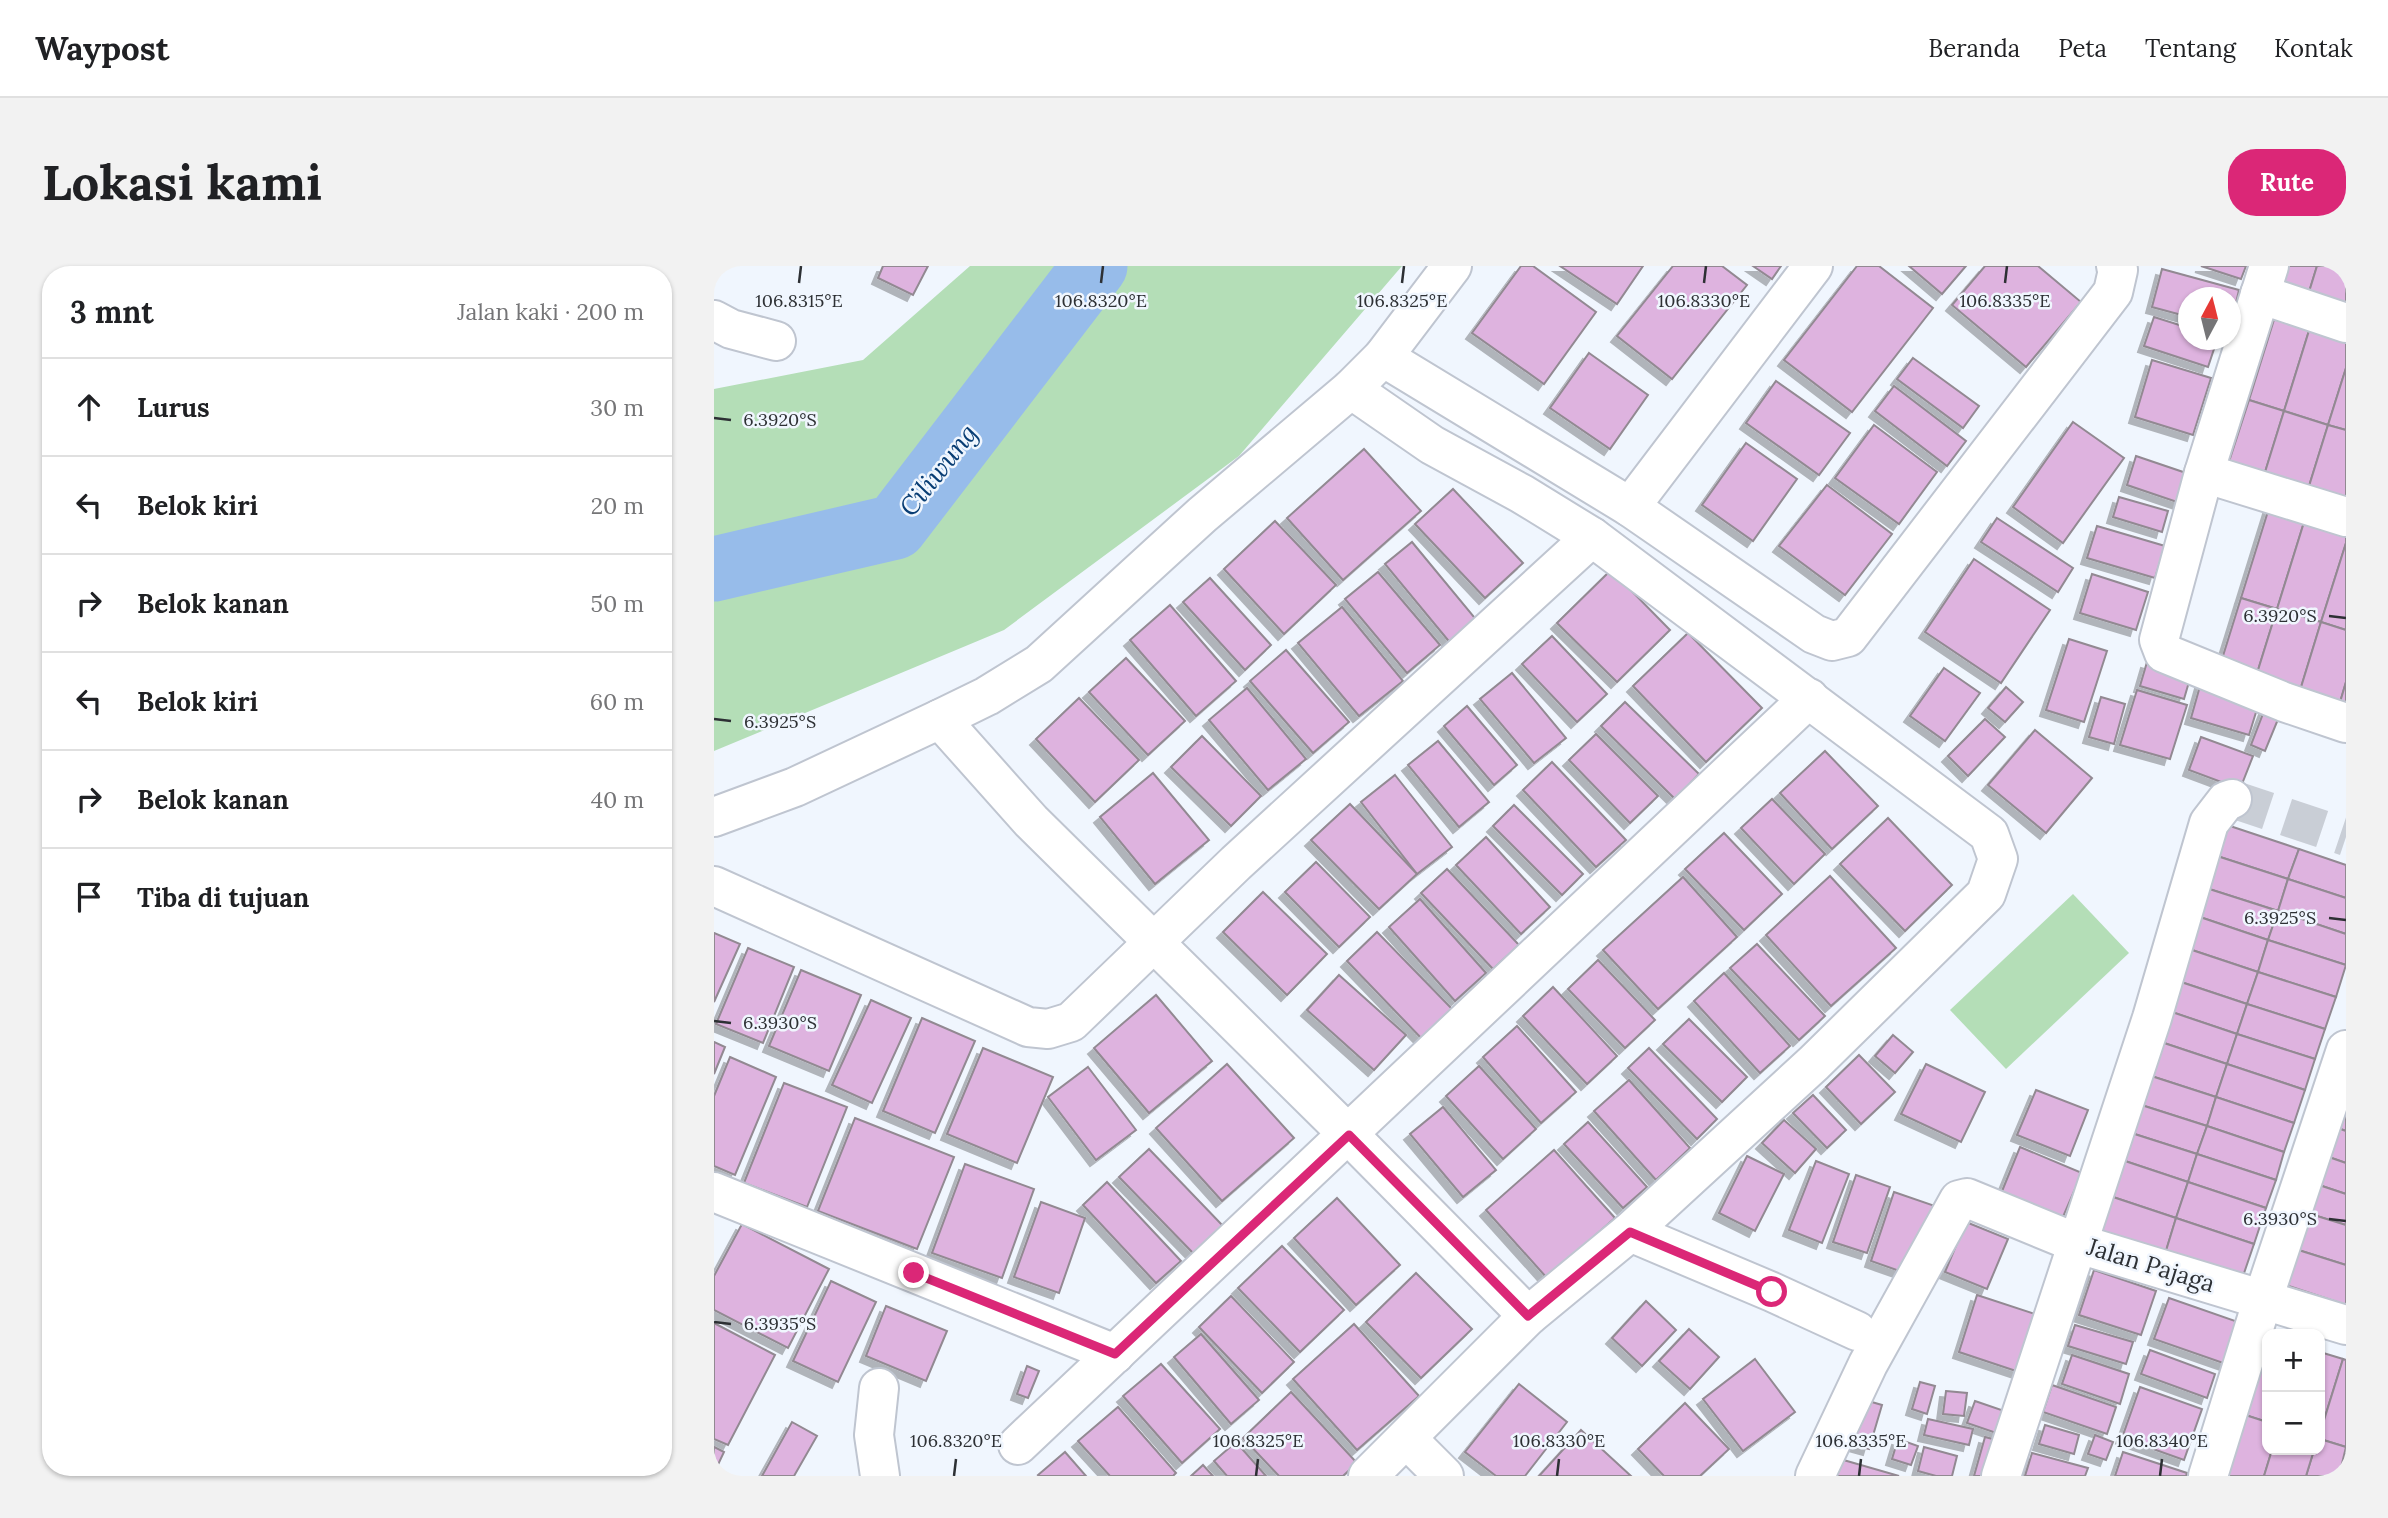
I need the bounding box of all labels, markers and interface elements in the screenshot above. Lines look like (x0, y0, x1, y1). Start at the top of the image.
text: Waypost (35, 27, 169, 69)
text: Beranda (1928, 33, 2020, 64)
text: Peta (2058, 33, 2107, 64)
text: Tentang (2145, 33, 2236, 64)
text: Kontak (2274, 33, 2353, 64)
button: Rute (2228, 149, 2346, 216)
text: Lokasi kami (42, 151, 322, 213)
north arrow (2178, 287, 2241, 350)
text: 106.8315°E (755, 289, 843, 312)
text: 106.8320°E (1055, 289, 1147, 312)
text: 106.8325°E (1357, 289, 1447, 312)
text: 106.8330°E (1658, 289, 1750, 312)
text: 106.8335°E (1959, 289, 2051, 312)
text: 3 mnt (70, 293, 154, 331)
text: Jalan kaki · 200 m (457, 297, 644, 326)
icon: ahead (70, 388, 108, 426)
text: Lurus (137, 391, 210, 424)
text: 30 m (590, 393, 644, 422)
text: 6.3920°S (743, 408, 817, 431)
water label: Ciliwung (892, 417, 984, 523)
icon: left (70, 486, 108, 524)
text: Belok kiri (137, 489, 258, 522)
text: 20 m (591, 491, 644, 520)
icon: right (70, 584, 108, 622)
text: Belok kanan (137, 587, 289, 620)
text: 50 m (591, 589, 644, 618)
text: 6.3920°S (2243, 604, 2317, 627)
icon: left (70, 682, 108, 720)
text: Belok kiri (137, 685, 258, 718)
text: 60 m (590, 687, 644, 716)
text: 6.3925°S (744, 710, 816, 733)
icon: right (70, 780, 108, 818)
text: Belok kanan (137, 783, 289, 816)
text: 40 m (591, 785, 644, 814)
icon: arrive (70, 878, 108, 916)
text: Tiba di tujuan (137, 881, 309, 914)
text: 6.3925°S (2244, 906, 2316, 929)
text: 6.3930°S (743, 1011, 817, 1034)
text: 6.3930°S (2243, 1207, 2317, 1230)
street label: Jalan Pajaga (2082, 1231, 2219, 1299)
route end (898, 1257, 929, 1288)
route start (1756, 1276, 1787, 1307)
text: 6.3935°S (744, 1312, 816, 1335)
map controls (2262, 1329, 2325, 1455)
button: + (2262, 1329, 2325, 1392)
button: − (2262, 1392, 2325, 1455)
text: 106.8320°E (910, 1429, 1002, 1452)
text: 106.8325°E (1213, 1429, 1303, 1452)
text: 106.8330°E (1513, 1429, 1605, 1452)
text: 106.8335°E (1815, 1429, 1907, 1452)
text: 106.8340°E (2116, 1429, 2208, 1452)

